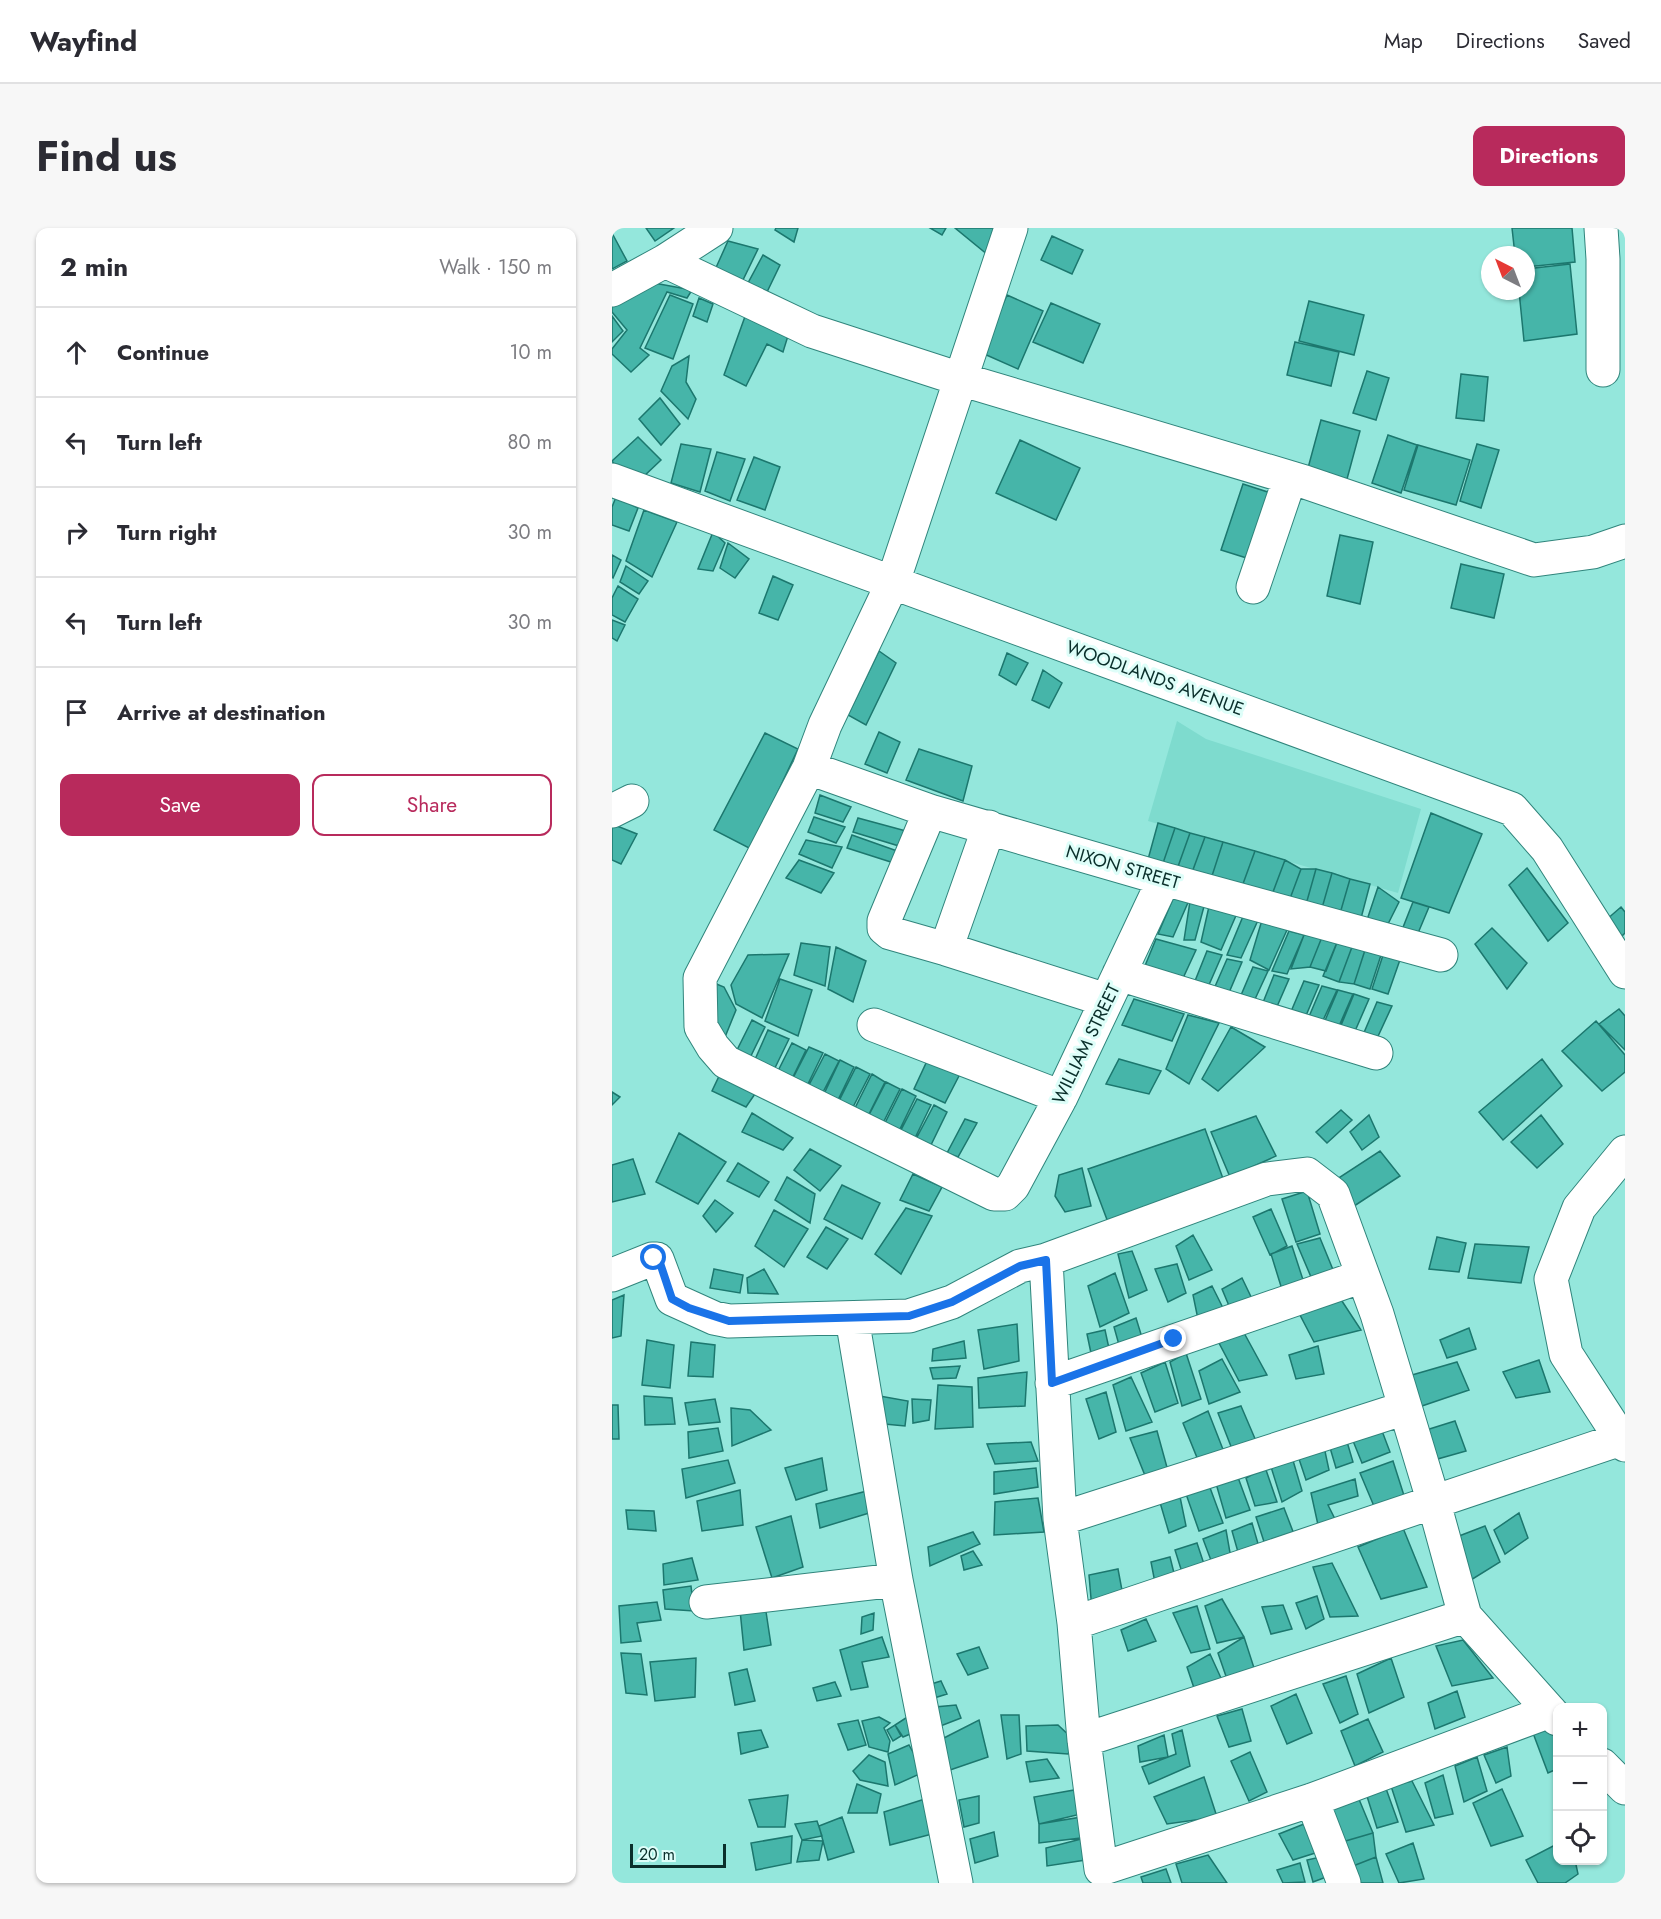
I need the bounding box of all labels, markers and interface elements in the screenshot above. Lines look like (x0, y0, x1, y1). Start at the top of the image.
text: Wayfind (30, 21, 137, 62)
text: Map (1384, 26, 1423, 56)
text: Directions (1456, 26, 1545, 56)
text: Saved (1578, 26, 1631, 56)
text: Find us (36, 126, 177, 187)
button: Directions (1473, 126, 1625, 186)
north arrow (1481, 246, 1535, 300)
text: 2 min (60, 248, 128, 286)
text: Walk · 150 m (439, 253, 552, 282)
icon: ahead (60, 336, 93, 369)
text: Continue (117, 336, 209, 368)
text: 10 m (509, 338, 552, 367)
icon: left (60, 426, 93, 459)
text: Turn left (117, 426, 202, 458)
text: 80 m (507, 428, 552, 457)
icon: right (60, 516, 93, 549)
text: Turn right (117, 516, 217, 548)
text: 30 m (507, 518, 552, 547)
icon: left (60, 606, 93, 639)
text: Turn left (117, 606, 202, 638)
text: 30 m (507, 608, 552, 637)
street label: WOODLANDS AVENUE (1063, 634, 1247, 722)
icon: arrive (60, 696, 93, 729)
text: Arrive at destination (117, 696, 326, 728)
button: Save (60, 774, 300, 836)
button: Share (312, 774, 552, 836)
street label: NIXON STREET (1063, 838, 1184, 896)
street label: WILLIAM STREET (1046, 979, 1127, 1109)
route start (640, 1244, 666, 1270)
route end (1160, 1325, 1186, 1351)
map controls (1553, 1703, 1607, 1865)
button: + (1553, 1703, 1607, 1757)
button: − (1553, 1757, 1607, 1811)
button: locate (1553, 1811, 1607, 1865)
scale bar (630, 1841, 726, 1868)
text: 20 m (639, 1843, 675, 1866)

